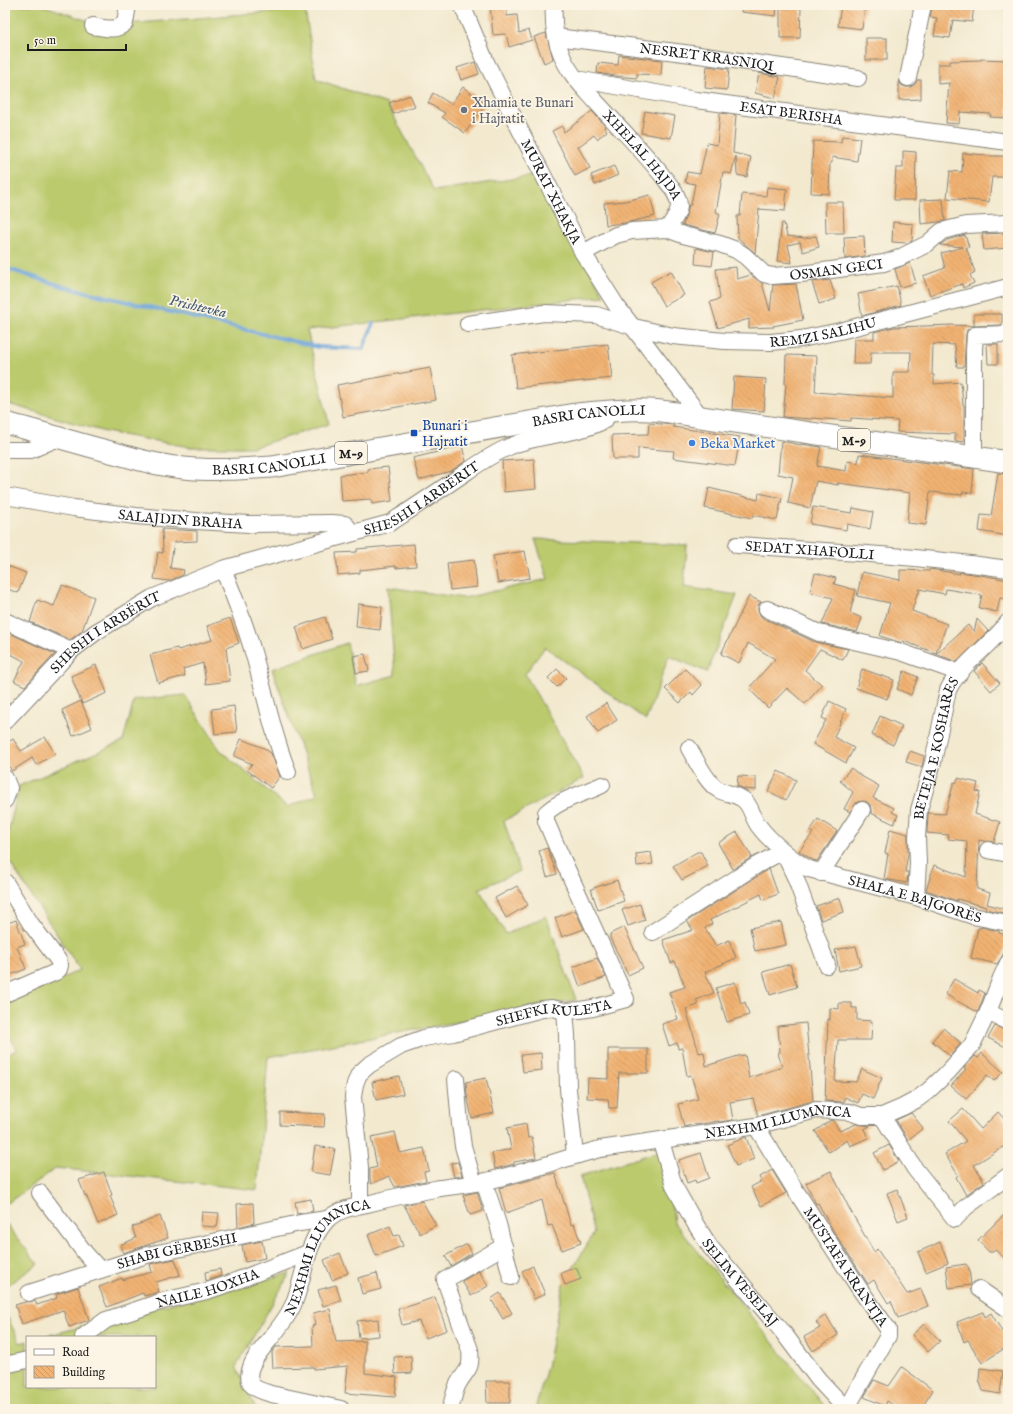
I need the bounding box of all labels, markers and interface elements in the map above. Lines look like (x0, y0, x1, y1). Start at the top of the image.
scale bar (28, 26, 126, 52)
text: 50 m (34, 33, 56, 48)
street label: NESRET KRASNIQI (638, 40, 779, 76)
place label: Xhamia te Bunari i Hajratit (472, 94, 574, 128)
street label: ESAT BERISHA (739, 98, 844, 130)
marker: Xhamia te Bunari i Hajratit (459, 105, 469, 115)
street label: XHELAL HAJDA (598, 107, 685, 204)
street label: MURAT XHAKJA (516, 136, 585, 248)
street label: OSMAN GECI (789, 255, 884, 285)
water label: Prishtevka (167, 291, 229, 322)
street label: REMZI SALIHU (769, 314, 879, 352)
street label: BASRI CANOLLI (531, 402, 646, 431)
place label: Bunari i Hajratit (422, 417, 468, 451)
marker: Bunari i Hajratit (409, 428, 419, 438)
road number: M-9 (838, 429, 870, 451)
place label: Beka Market (700, 435, 775, 453)
marker: Beka Market (687, 438, 697, 448)
road number: M-9 (335, 442, 367, 464)
street label: BASRI CANOLLI (212, 450, 327, 480)
street label: SHESHI I ARBËRIT (362, 457, 484, 540)
street label: SALAJDIN BRAHA (117, 506, 243, 534)
street label: SEDAT XHAFOLLI (745, 538, 875, 564)
street label: SHESHI I ARBËRIT (46, 587, 164, 678)
street label: BETEJA E KOSHARES (910, 674, 963, 820)
street label: SHALA E BAJGORËS (846, 872, 983, 927)
street label: SHEFKI KULETA (494, 995, 614, 1031)
street label: NEXHMI LLUMNICA (703, 1102, 852, 1143)
street label: NEXHMI LLUMNICA (281, 1195, 373, 1319)
street label: MUSTAFA KRANTJA (799, 1204, 892, 1331)
street label: SHABI GËRBESHI (115, 1229, 239, 1274)
street label: SELIM VESELAJ (697, 1235, 782, 1331)
street label: NAILE HOXHA (154, 1265, 262, 1313)
legend (26, 1336, 156, 1388)
text: Road (62, 1345, 90, 1360)
text: Building (62, 1365, 106, 1380)

